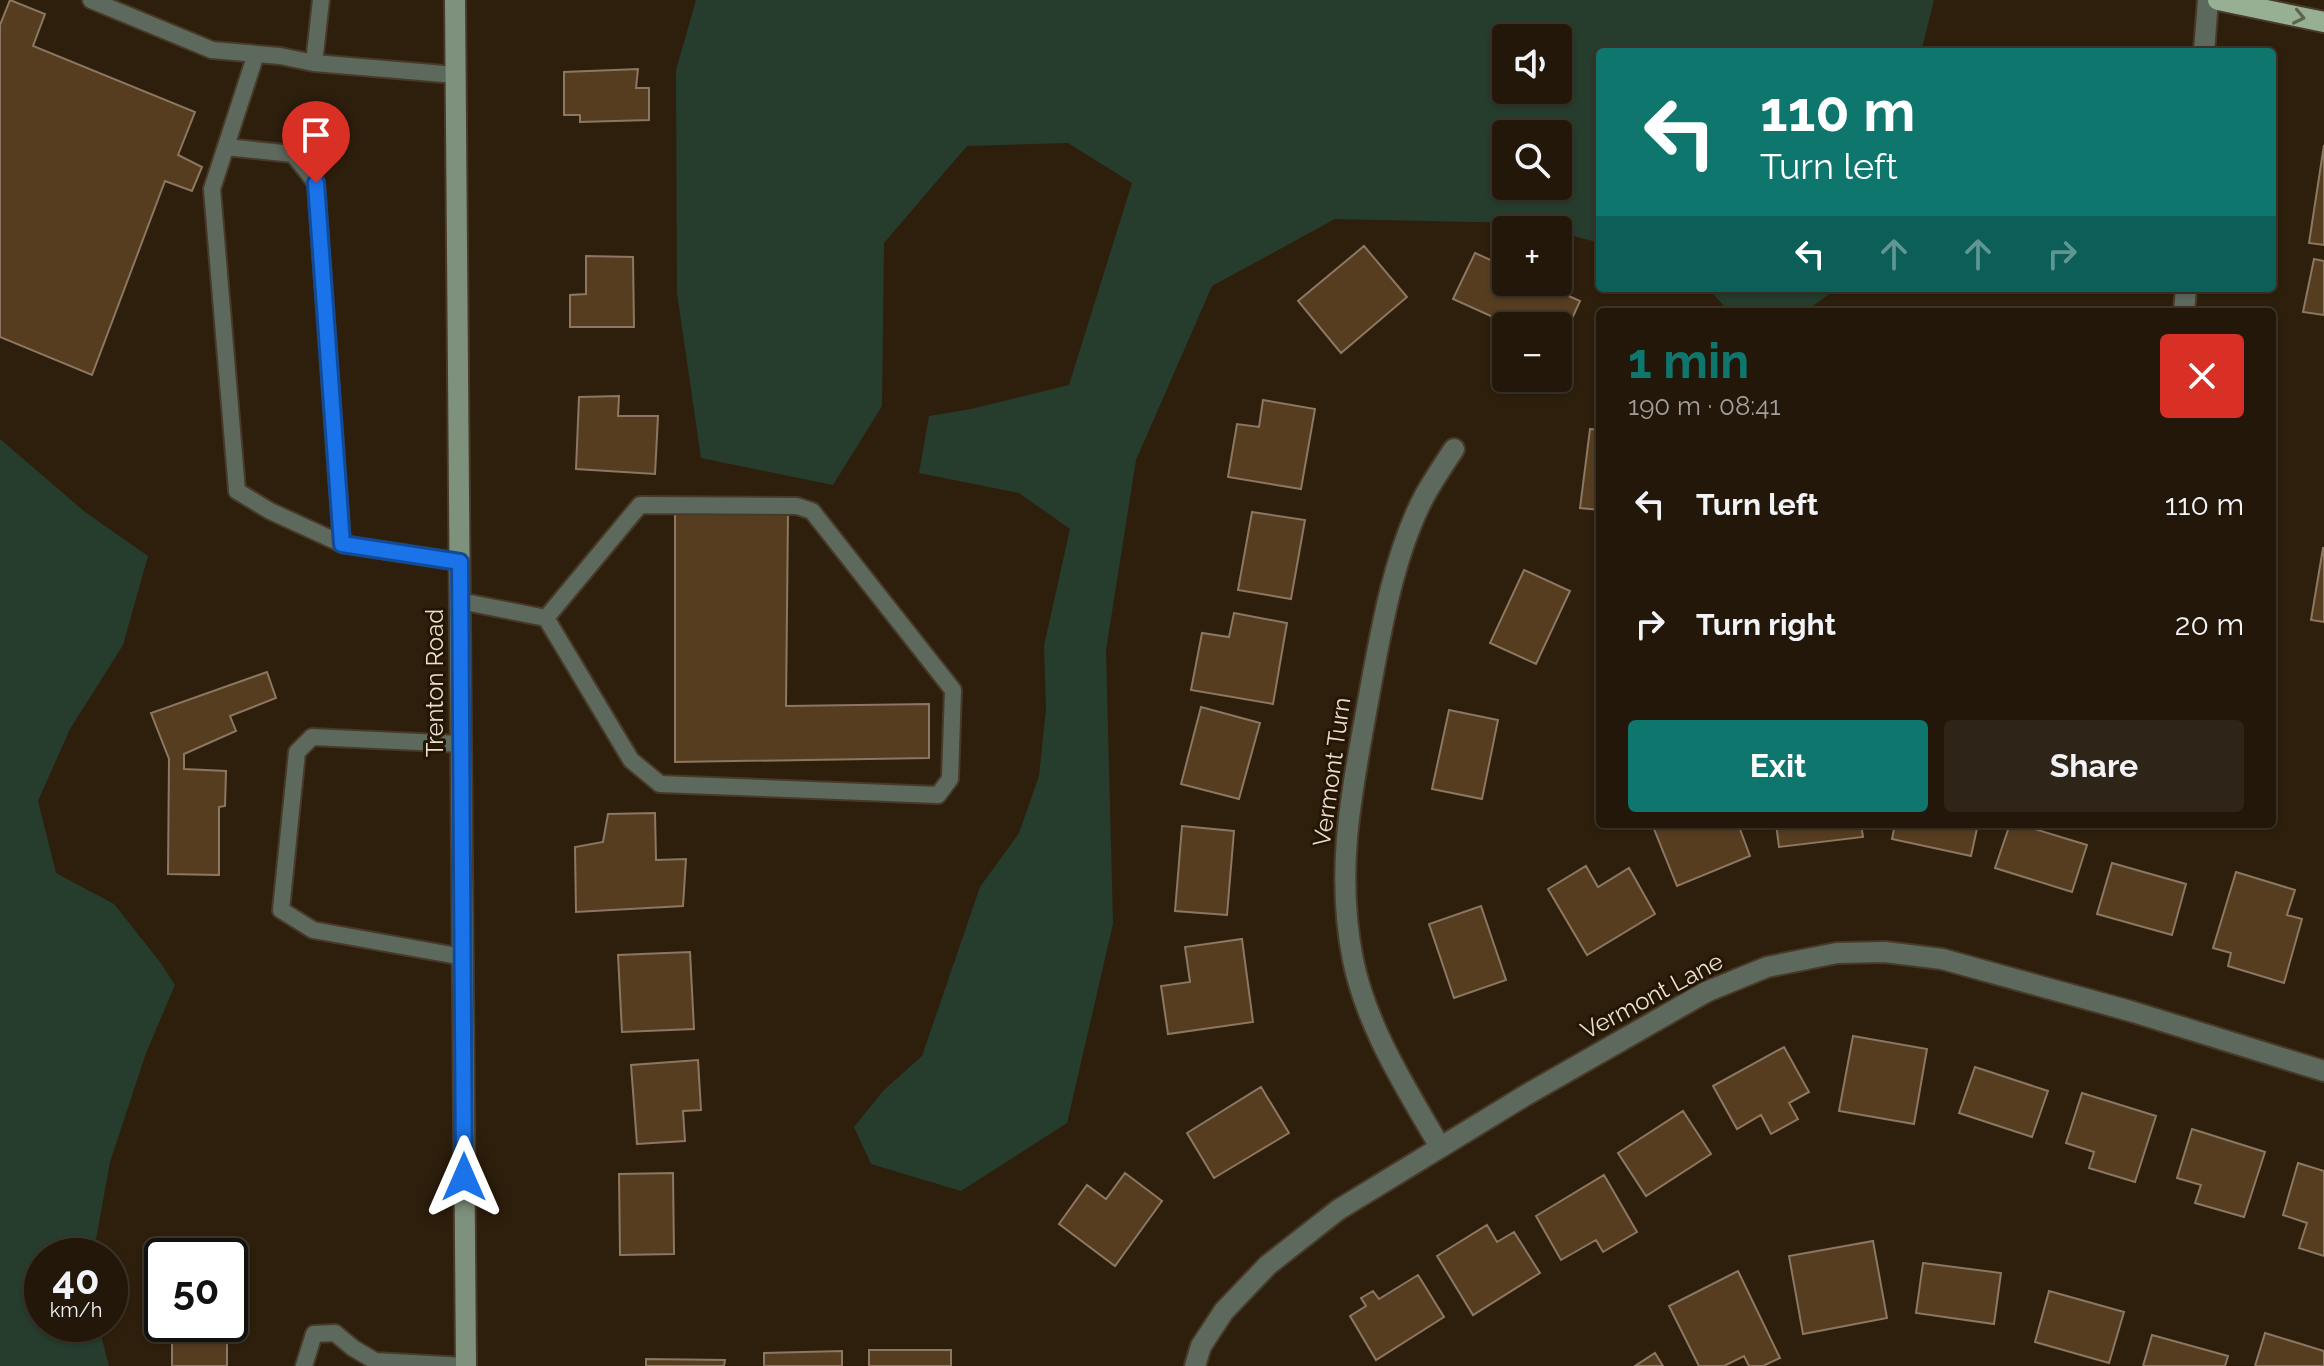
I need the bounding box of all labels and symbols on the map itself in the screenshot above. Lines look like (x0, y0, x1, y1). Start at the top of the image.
one-way arrow (2291, 8, 2305, 25)
pin (282, 101, 350, 183)
street label: Trenton Road (420, 609, 449, 757)
street label: Vermont Turn (1307, 696, 1356, 848)
street label: Vermont Lane (1576, 946, 1728, 1045)
position arrow (422, 1135, 506, 1219)
speed limit sign: 50 (144, 1238, 248, 1342)

